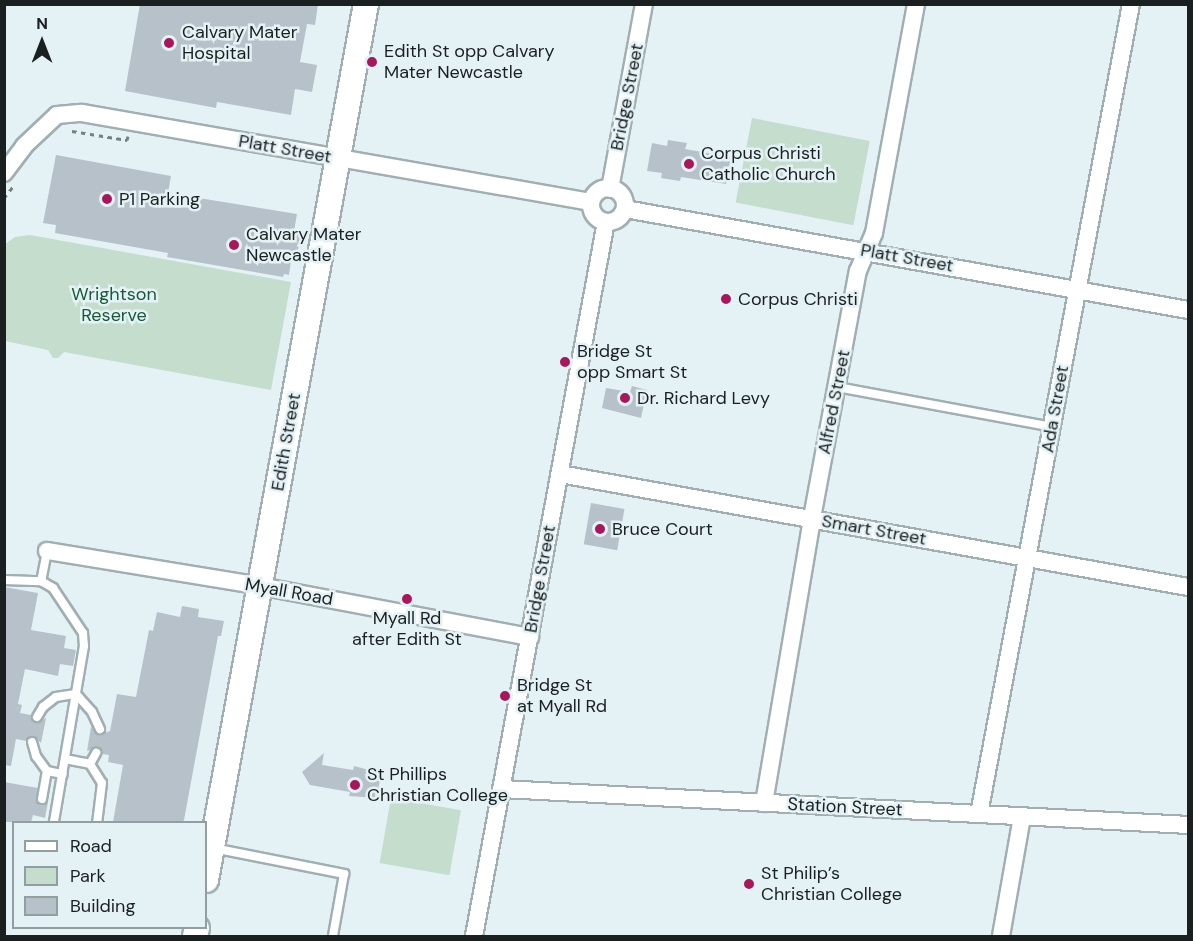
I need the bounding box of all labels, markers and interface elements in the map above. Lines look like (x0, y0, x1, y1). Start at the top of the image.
north arrow (12, 12, 72, 72)
text: N (36, 13, 48, 34)
place label: Calvary Mater Hospital (182, 22, 297, 64)
marker: Calvary Mater Hospital (160, 34, 178, 52)
place label: Edith St opp Calvary Mater Newcastle (384, 41, 554, 84)
street label: Bridge Street (606, 42, 648, 152)
marker: Edith St opp Calvary Mater Newcastle (365, 55, 379, 69)
street label: Platt Street (237, 130, 333, 168)
place label: Corpus Christi Catholic Church (701, 143, 835, 186)
marker: Corpus Christi Catholic Church (682, 157, 696, 171)
place label: P1 Parking (119, 188, 200, 210)
marker: P1 Parking (100, 192, 114, 206)
place label: Calvary Mater Newcastle (246, 224, 361, 266)
marker: Calvary Mater Newcastle (227, 238, 241, 252)
street label: Platt Street (859, 239, 955, 277)
park label: Wrightson Reserve (71, 284, 157, 326)
place label: Corpus Christi (738, 288, 858, 310)
marker: Corpus Christi (719, 292, 733, 306)
place label: Bridge St opp Smart St (577, 341, 687, 384)
street label: Alfred Street (813, 348, 855, 456)
marker: Bridge St opp Smart St (558, 355, 572, 369)
street label: Ada Street (1037, 364, 1073, 454)
place label: Dr. Richard Levy (637, 387, 770, 409)
street label: Edith Street (267, 391, 305, 493)
marker: Dr. Richard Levy (618, 391, 632, 405)
street label: Smart Street (820, 510, 928, 550)
place label: Bruce Court (612, 518, 713, 540)
marker: Bruce Court (593, 522, 607, 536)
street label: Bridge Street (520, 524, 560, 634)
street label: Myall Road (243, 574, 335, 610)
marker: Myall Rd after Edith St (400, 592, 414, 606)
place label: Myall Rd after Edith St (352, 608, 462, 650)
place label: Bridge St at Myall Rd (517, 675, 607, 718)
marker: Bridge St at Myall Rd (498, 689, 512, 703)
place label: St Phillips Christian College (367, 764, 508, 806)
marker: St Phillips Christian College (348, 778, 362, 792)
street label: Station Street (787, 793, 903, 821)
legend (12, 821, 207, 929)
text: Road (70, 834, 112, 858)
place label: St Philip’s Christian College (761, 863, 902, 906)
text: Park (70, 864, 106, 888)
marker: St Philip’s Christian College (742, 877, 756, 891)
text: Building (70, 894, 135, 918)

